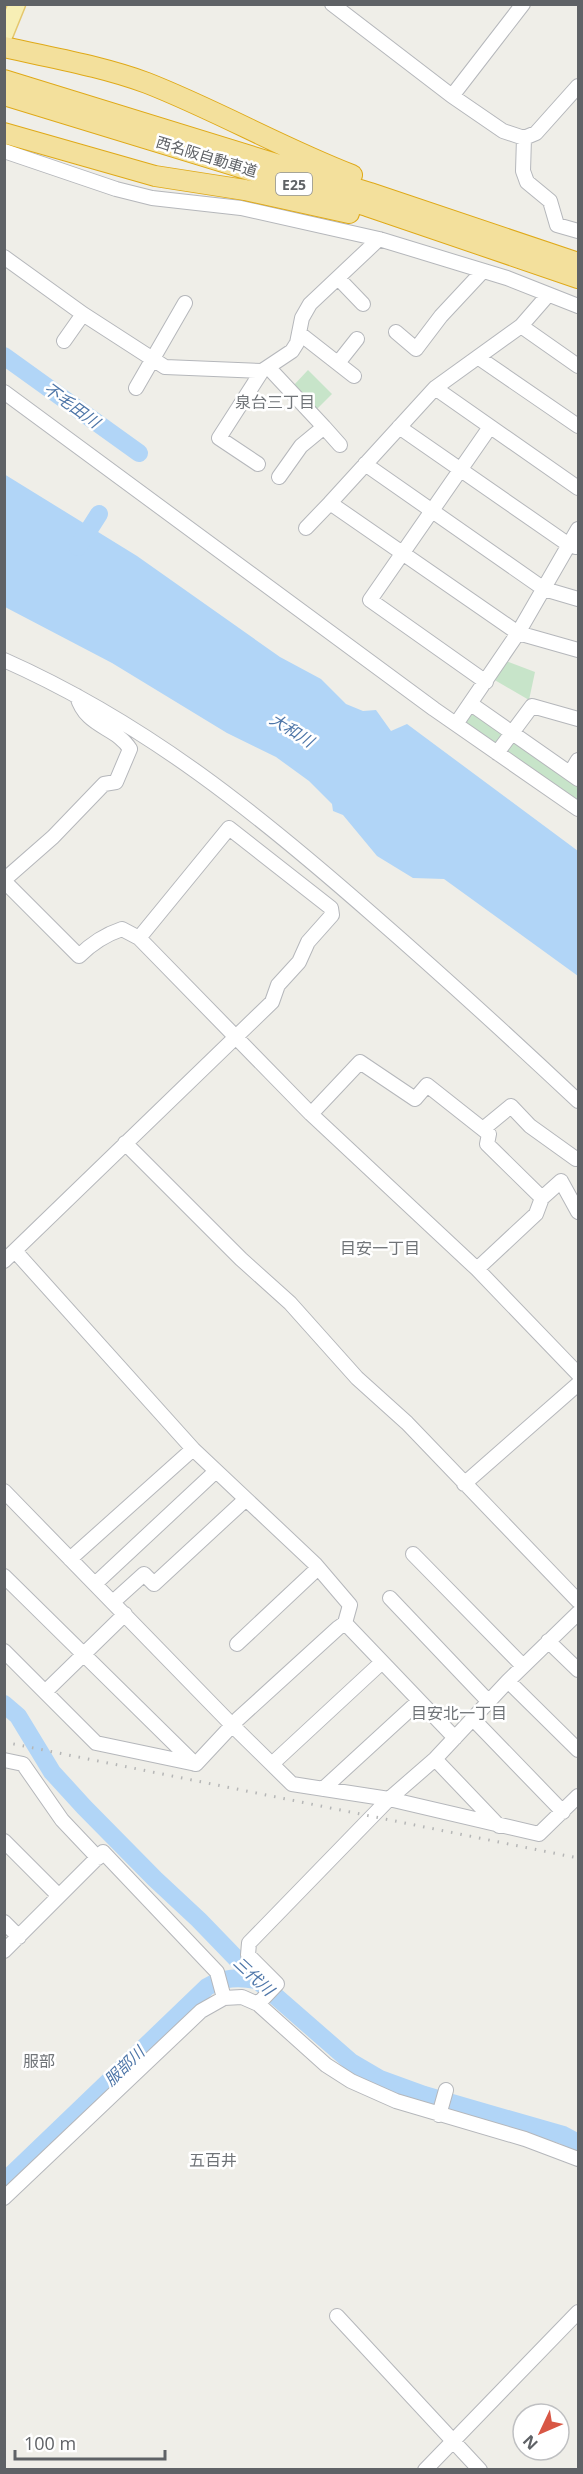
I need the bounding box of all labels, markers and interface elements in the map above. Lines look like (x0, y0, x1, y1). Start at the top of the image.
street label: 西名阪自動車道 (154, 131, 260, 181)
road number: E25 (276, 173, 312, 195)
water label: 不毛田川 (40, 377, 106, 434)
district label: 泉台三丁目 (235, 391, 315, 413)
water label: 大和川 (266, 708, 320, 753)
district label: 目安一丁目 (340, 1237, 420, 1259)
district label: 目安北一丁目 (411, 1702, 507, 1724)
water label: 三代川 (229, 1952, 281, 2002)
water label: 服部川 (99, 2040, 150, 2091)
district label: 服部 (23, 2050, 55, 2072)
district label: 五百井 (189, 2149, 237, 2171)
north arrow (511, 2402, 571, 2462)
scale bar (15, 2423, 165, 2461)
text: N (518, 2430, 543, 2455)
text: 100 m (24, 2431, 76, 2455)

